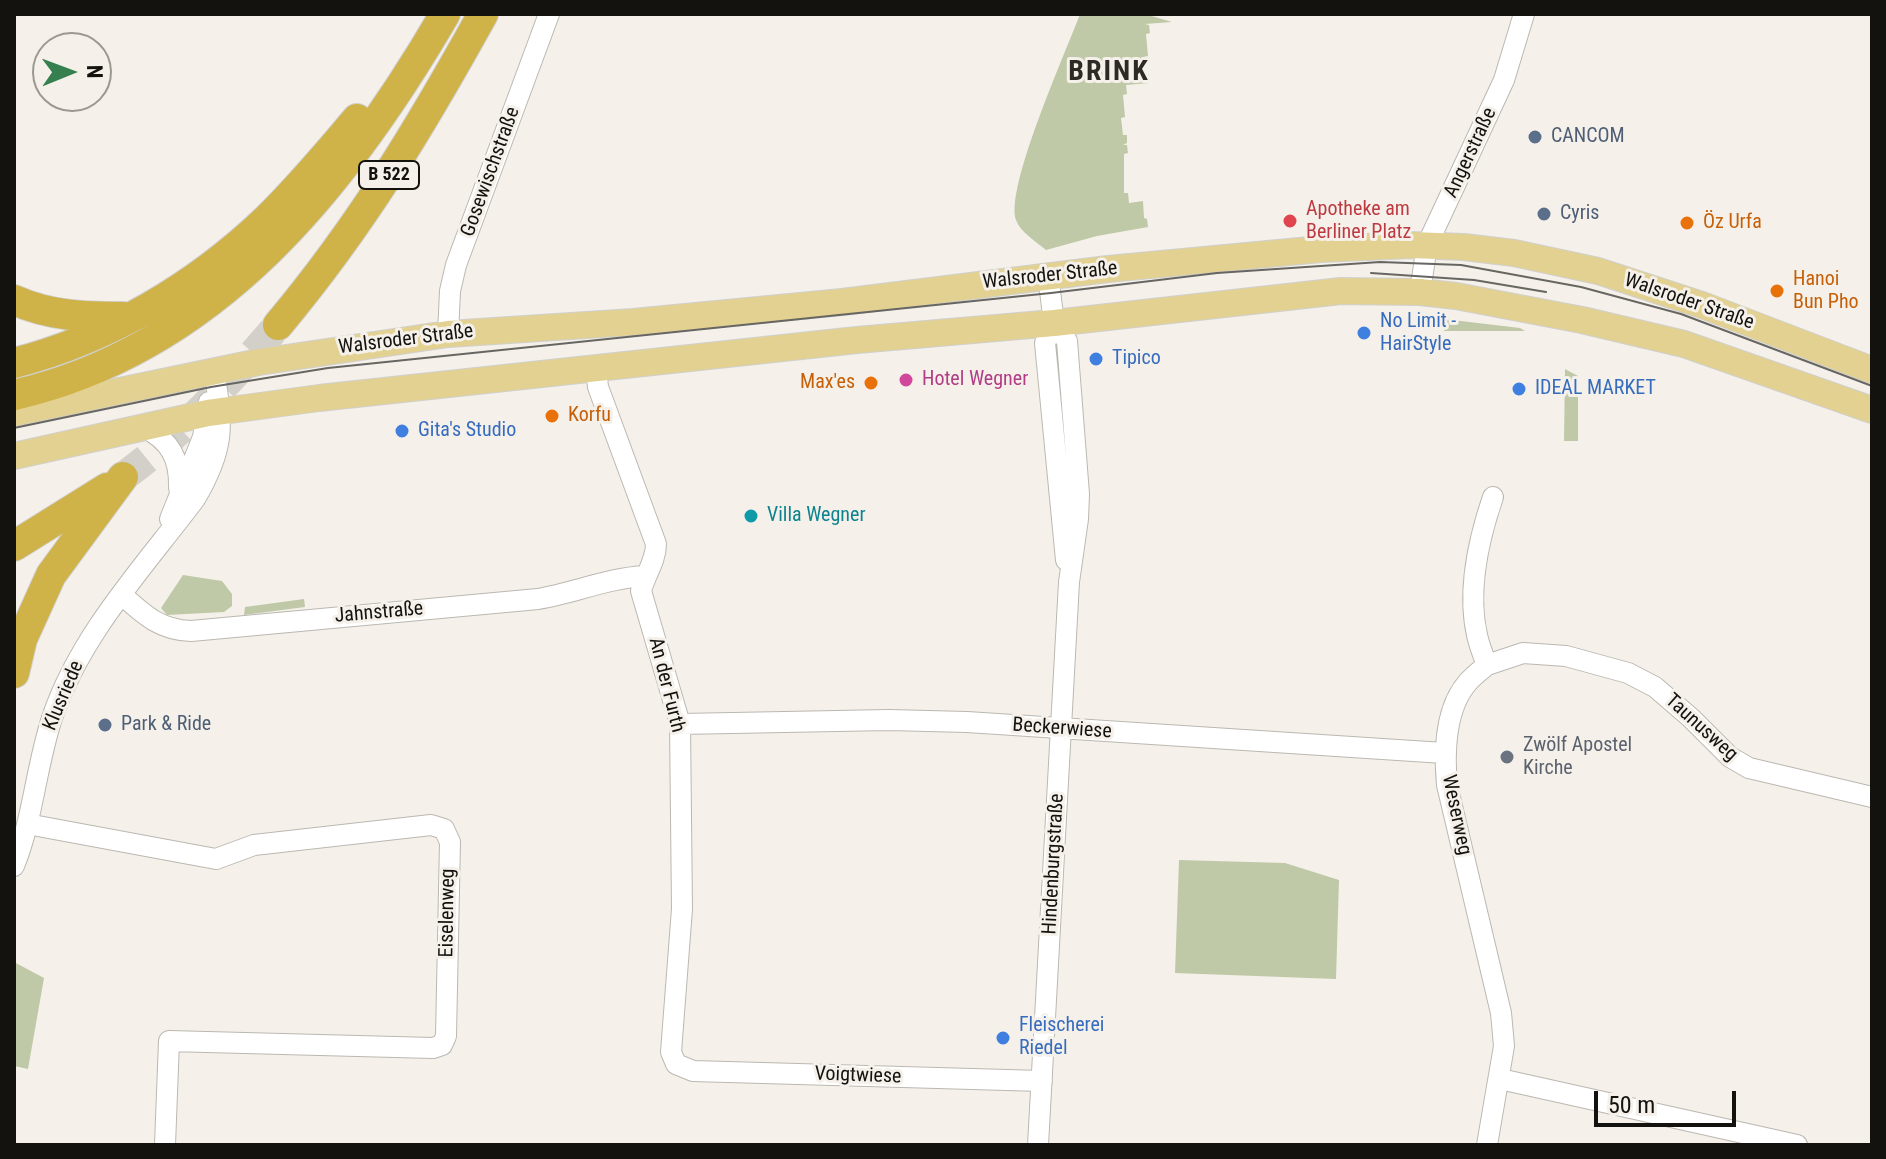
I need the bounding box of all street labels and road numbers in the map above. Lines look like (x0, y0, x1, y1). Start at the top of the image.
street label: Gosewischstraße (456, 104, 526, 240)
street label: Angerstraße (1440, 104, 1502, 202)
road number: B 522 (359, 161, 419, 189)
street label: Walsroder Straße (981, 257, 1119, 295)
street label: Walsroder Straße (1621, 269, 1757, 335)
street label: Walsroder Straße (337, 320, 475, 360)
street label: Jahnstraße (334, 597, 424, 629)
street label: An der Furth (643, 635, 689, 735)
street label: Klusriede (39, 657, 89, 735)
street label: Taunusweg (1660, 689, 1742, 767)
street label: Beckerwiese (1012, 714, 1112, 744)
street label: Weserweg (1436, 773, 1476, 857)
street label: Hindenburgstraße (1038, 793, 1070, 935)
street label: Eiselenweg (435, 868, 461, 958)
street label: Voigtwiese (814, 1062, 902, 1090)

